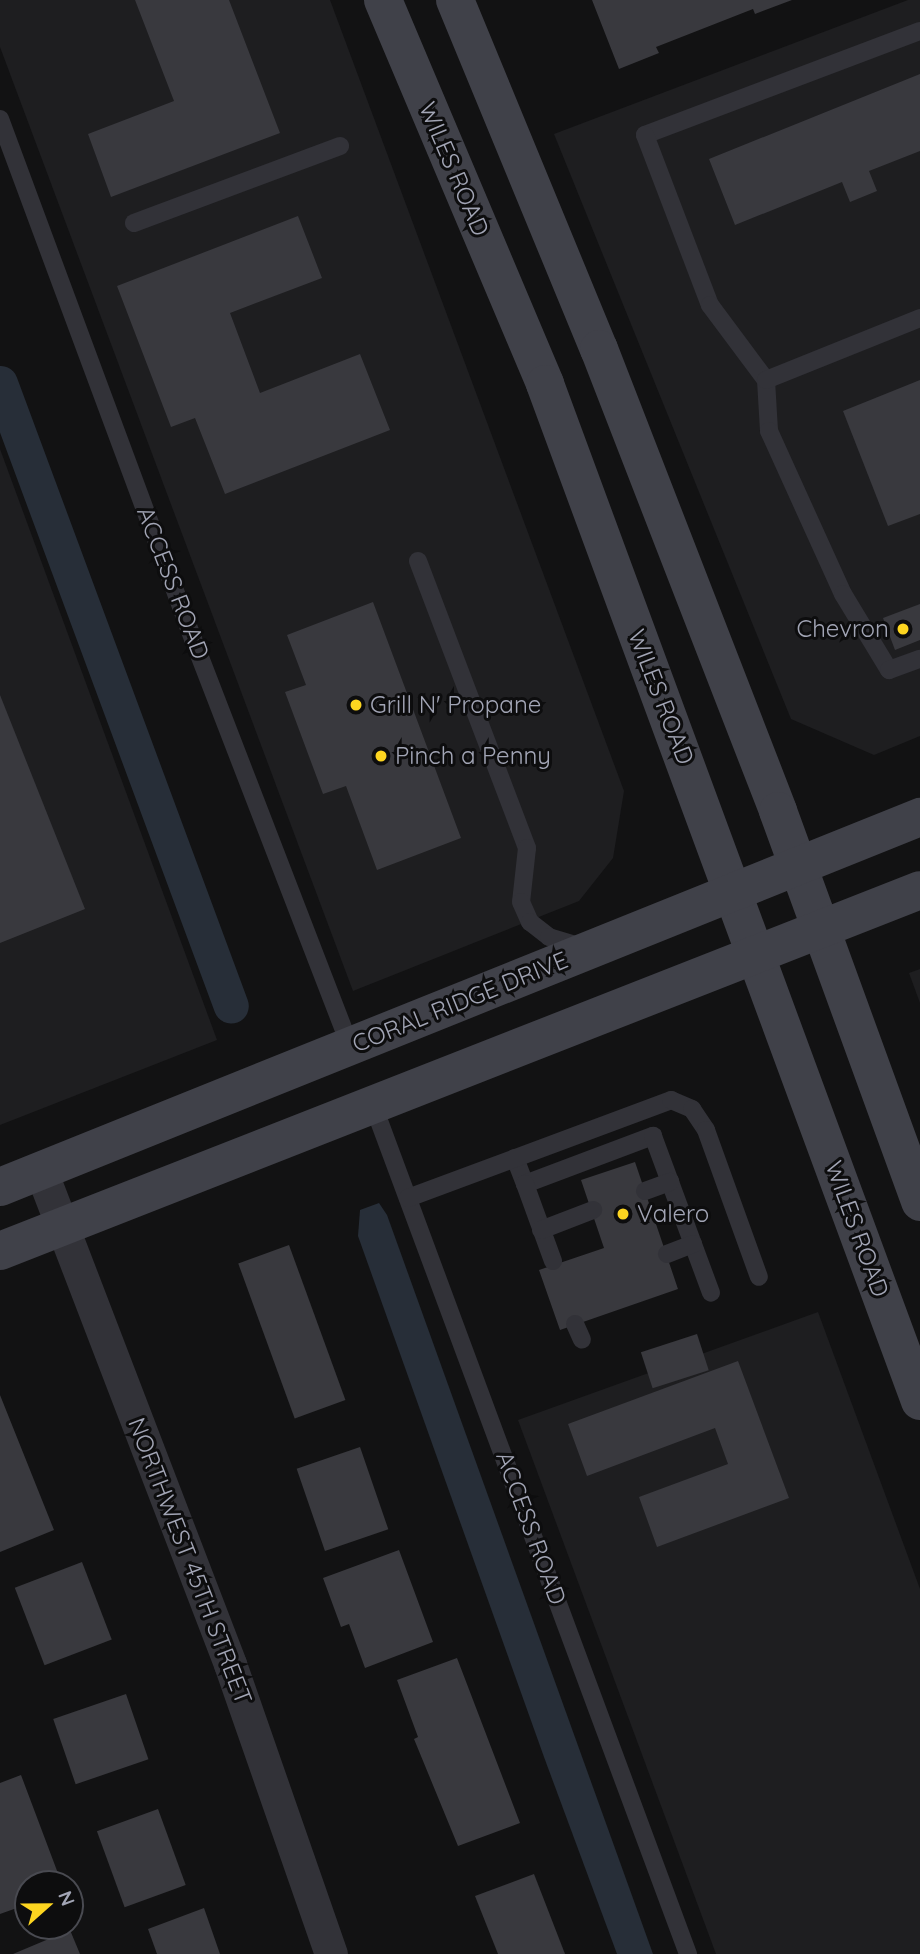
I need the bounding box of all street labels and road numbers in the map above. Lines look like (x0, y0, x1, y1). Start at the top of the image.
street label: WILES ROAD (413, 98, 495, 240)
street label: ACCESS ROAD (131, 503, 215, 663)
street label: WILES ROAD (622, 625, 700, 769)
street label: CORAL RIDGE DRIVE (348, 946, 572, 1058)
street label: WILES ROAD (819, 1157, 895, 1301)
street label: NORTHWEST 45TH STREET (122, 1414, 258, 1708)
street label: ACCESS ROAD (490, 1448, 572, 1608)

